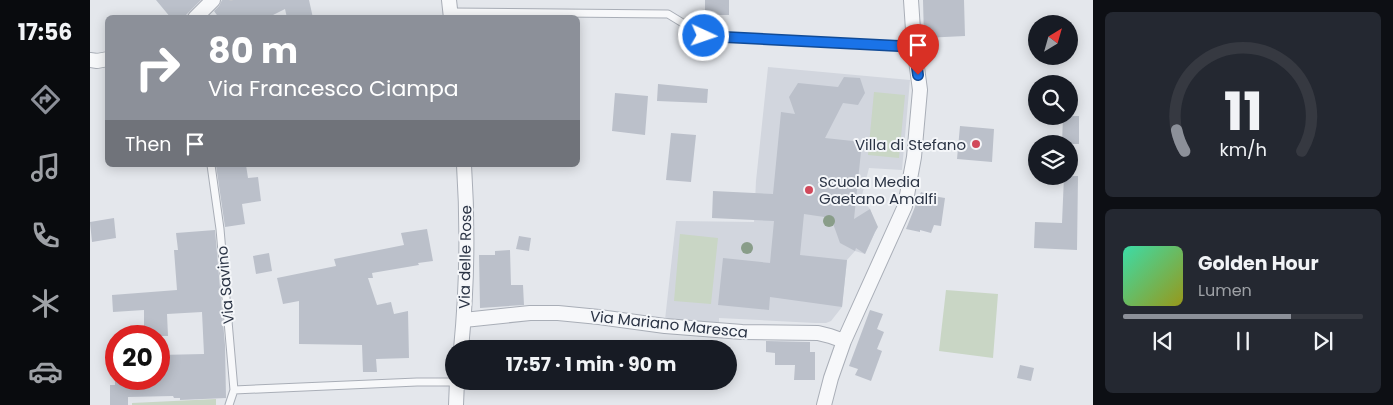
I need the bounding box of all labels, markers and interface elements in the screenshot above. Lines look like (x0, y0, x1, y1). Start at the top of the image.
position arrow (677, 9, 729, 61)
north arrow (1028, 15, 1078, 65)
map controls (1028, 15, 1078, 185)
text: 17:56 (18, 17, 72, 48)
pin (897, 24, 939, 75)
text: 80 m (208, 26, 298, 75)
icon: arrive (904, 31, 932, 59)
icon: right (125, 35, 190, 100)
text: Via Francesco Ciampa (208, 73, 459, 104)
button: search (1028, 75, 1078, 125)
text: 11 (1223, 75, 1263, 148)
icon: directions (28, 82, 63, 117)
icon: arrive (181, 130, 209, 158)
text: Then (125, 131, 171, 158)
place label: Villa di Stefano (855, 134, 966, 155)
button: layers (1028, 135, 1078, 185)
text: km/h (1219, 137, 1267, 162)
marker: Villa di Stefano (970, 138, 982, 150)
icon: music (28, 150, 63, 185)
place label: Scuola Media Gaetano Amalfi (819, 171, 937, 209)
marker: Scuola Media Gaetano Amalfi (803, 184, 815, 196)
street label: Via delle Rose (454, 205, 476, 309)
icon: phone (28, 218, 63, 253)
street label: Via Savino (211, 245, 239, 325)
text: Golden Hour (1198, 250, 1319, 277)
text: Lumen (1198, 279, 1252, 302)
icon: climate (28, 286, 63, 321)
street label: Via Mariano Maresca (589, 305, 749, 343)
speed limit sign: 20 (105, 325, 170, 390)
icon: previous (1149, 327, 1177, 355)
icon: pause (1229, 327, 1257, 355)
icon: next (1309, 327, 1337, 355)
text: 17:57 · 1 min · 90 m (506, 351, 676, 378)
icon: car (28, 354, 63, 389)

